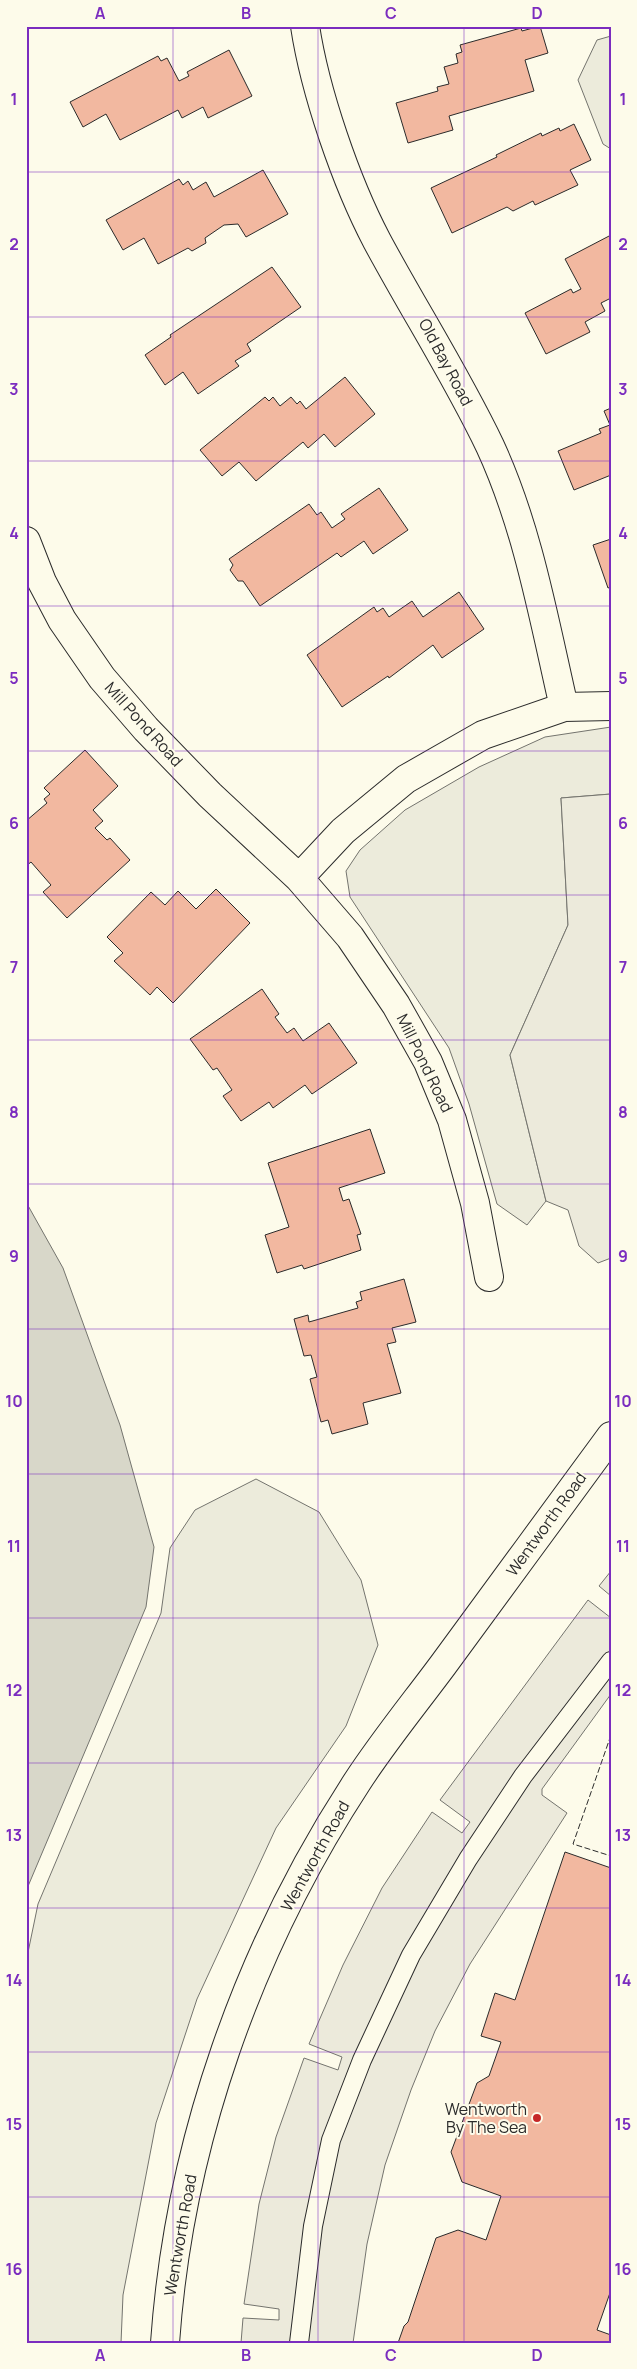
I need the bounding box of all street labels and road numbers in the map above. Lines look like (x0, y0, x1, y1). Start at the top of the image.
street label: Old Bay Road (414, 315, 478, 409)
street label: Mill Pond Road (100, 677, 188, 771)
street label: Mill Pond Road (392, 1010, 458, 1116)
street label: Wentworth Road (501, 1468, 591, 1580)
street label: Wentworth Road (275, 1797, 355, 1915)
street label: Wentworth Road (158, 2172, 202, 2298)

